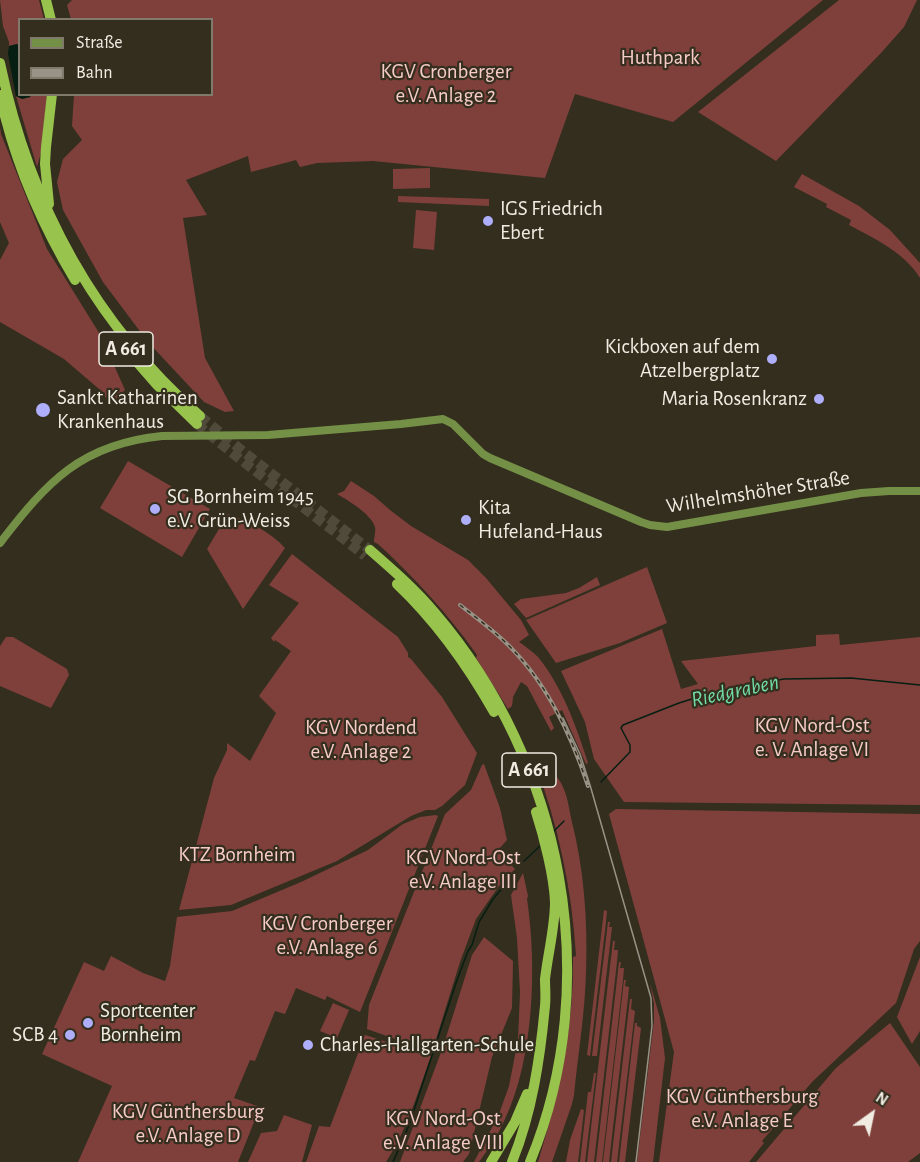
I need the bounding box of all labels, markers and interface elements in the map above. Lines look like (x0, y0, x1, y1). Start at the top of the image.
legend (18, 18, 213, 96)
text: Straße (76, 34, 122, 52)
park label: Huthpark (620, 45, 700, 71)
park label: KGV Cronberger e.V. Anlage 2 (380, 59, 512, 109)
text: Bahn (76, 64, 112, 82)
place label: IGS Friedrich Ebert (500, 196, 603, 246)
marker: IGS Friedrich Ebert (481, 214, 495, 228)
road number: A 661 (99, 332, 153, 366)
place label: Kickboxen auf dem Atzelbergplatz (605, 334, 760, 384)
marker: Kickboxen auf dem Atzelbergplatz (765, 352, 779, 366)
place label: Sankt Katharinen Krankenhaus (57, 385, 198, 435)
place label: Maria Rosenkranz (661, 386, 807, 412)
marker: Maria Rosenkranz (812, 392, 826, 406)
marker: Sankt Katharinen Krankenhaus (34, 401, 52, 419)
street label: Wilhelmshöher Straße (664, 465, 852, 519)
place label: SG Bornheim 1945 e.V. Grün-Weiss (167, 484, 314, 534)
place label: Kita Hufeland-Haus (478, 495, 603, 545)
marker: SG Bornheim 1945 e.V. Grün-Weiss (148, 502, 162, 516)
marker: Kita Hufeland-Haus (459, 513, 473, 527)
water label: Riedgraben (689, 669, 781, 713)
park label: KGV Nord-Ost e. V. Anlage VI (755, 713, 869, 763)
park label: KGV Nordend e.V. Anlage 2 (305, 715, 417, 765)
road number: A 661 (502, 753, 556, 787)
park label: KTZ Bornheim (178, 842, 296, 868)
park label: KGV Nord-Ost e.V. Anlage III (406, 845, 520, 895)
park label: KGV Cronberger e.V. Anlage 6 (261, 911, 393, 961)
place label: Sportcenter Bornheim (100, 998, 195, 1048)
marker: Sportcenter Bornheim (81, 1016, 95, 1030)
place label: SCB 4 (12, 1022, 58, 1048)
marker: SCB 4 (63, 1028, 77, 1042)
place label: Charles-Hallgarten-Schule (320, 1032, 534, 1058)
marker: Charles-Hallgarten-Schule (301, 1038, 315, 1052)
park label: KGV Günthersburg e.V. Anlage E (666, 1084, 818, 1134)
north arrow (842, 1084, 902, 1144)
text: N (873, 1089, 891, 1109)
park label: KGV Günthersburg e.V. Anlage D (112, 1099, 264, 1149)
park label: KGV Nord-Ost e.V. Anlage VIII (383, 1106, 503, 1156)

